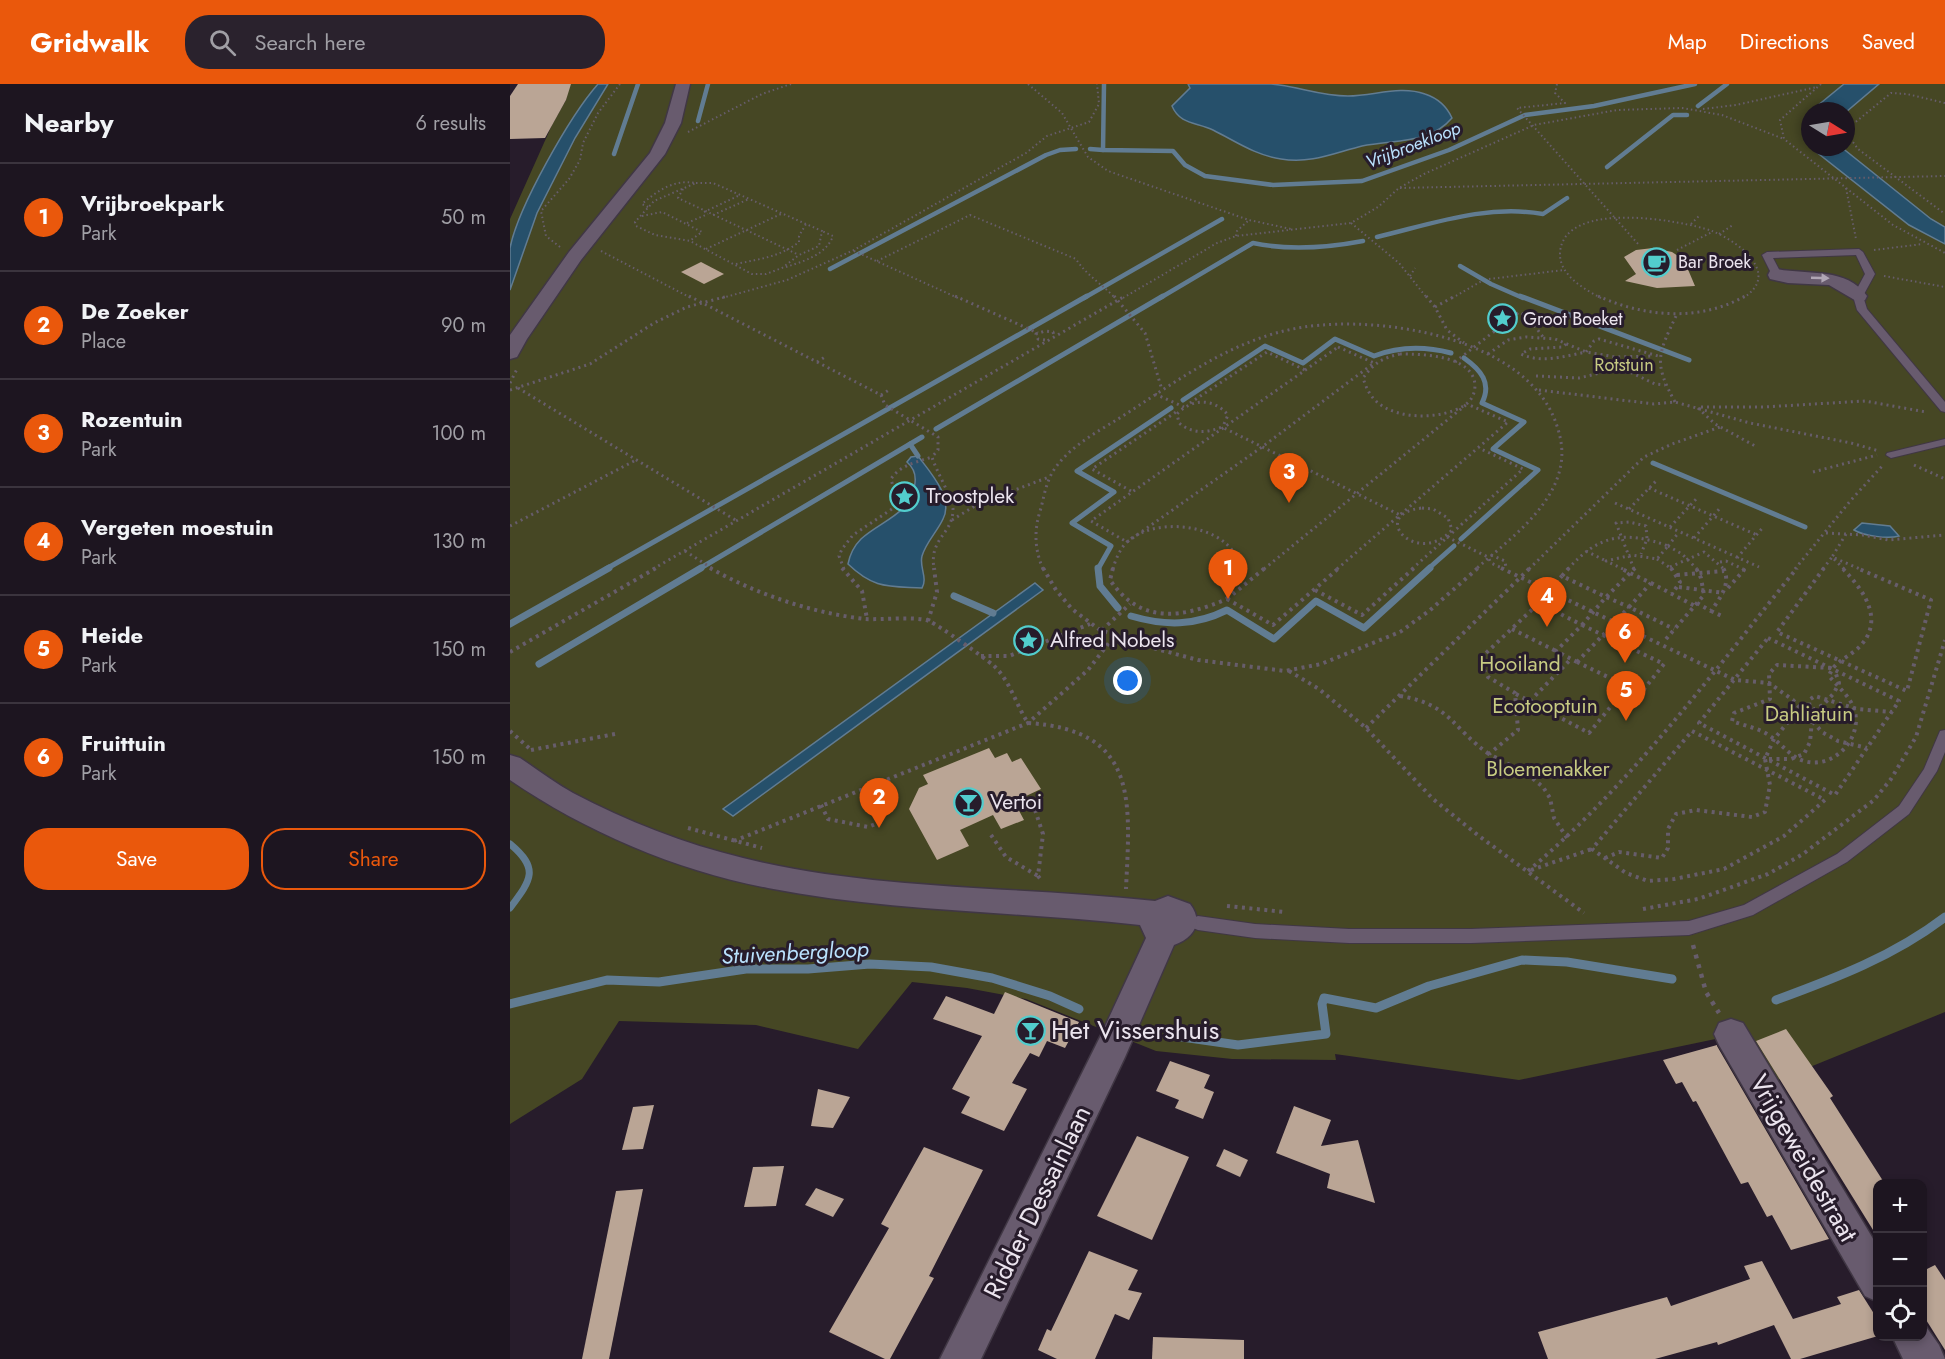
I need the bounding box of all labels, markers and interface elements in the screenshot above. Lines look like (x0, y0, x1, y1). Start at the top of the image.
search box (185, 15, 605, 69)
text: Gridwalk (30, 22, 149, 63)
icon: search (206, 26, 239, 59)
text: Search here (254, 26, 366, 58)
text: Map (1668, 27, 1707, 57)
text: Directions (1740, 27, 1829, 57)
text: Saved (1862, 27, 1915, 57)
north arrow (1801, 102, 1855, 156)
text: Nearby (24, 104, 113, 142)
text: 6 results (416, 109, 486, 138)
water label: Vrijbroekloop (1362, 115, 1464, 175)
text: Vrijbroekpark (81, 187, 224, 219)
text: 1 (38, 203, 49, 232)
text: 50 m (441, 203, 486, 232)
text: Park (81, 219, 117, 248)
cafe icon: Bar Broek (1641, 246, 1673, 278)
place label: Bar Broek (1678, 249, 1751, 275)
one-way arrow (1811, 274, 1830, 283)
text: De Zoeker (81, 295, 189, 327)
place icon: Groot Boeket (1486, 303, 1518, 335)
place label: Groot Boeket (1523, 306, 1623, 332)
text: 2 (37, 311, 50, 340)
text: 90 m (441, 311, 486, 340)
text: Place (81, 327, 126, 356)
park label: Rotstuin (1594, 352, 1654, 378)
text: Rozentuin (81, 403, 183, 435)
text: 3 (37, 419, 50, 448)
text: 100 m (431, 419, 486, 448)
text: Park (81, 435, 117, 464)
pin: 3 (1270, 454, 1308, 503)
place icon: Troostplek (889, 480, 921, 512)
place label: Troostplek (926, 481, 1015, 511)
text: Vergeten moestuin (81, 511, 274, 543)
text: 4 (37, 527, 50, 556)
text: 130 m (432, 527, 486, 556)
text: Park (81, 543, 117, 572)
pin: 1 (1208, 550, 1248, 599)
pin: 4 (1528, 578, 1566, 627)
pin: 6 (1606, 614, 1644, 663)
text: Heide (81, 619, 143, 651)
place icon: Alfred Nobels (1013, 624, 1045, 656)
place label: Alfred Nobels (1050, 625, 1175, 655)
text: 5 (37, 635, 50, 664)
text: 150 m (432, 635, 486, 664)
park label: Hooiland (1479, 649, 1561, 679)
text: Park (81, 651, 117, 680)
your location (1113, 666, 1142, 695)
pin: 5 (1606, 672, 1646, 721)
park label: Ecotooptuin (1492, 691, 1598, 721)
park label: Dahliatuin (1765, 699, 1853, 729)
text: Fruittuin (81, 727, 166, 759)
text: 6 (37, 743, 50, 772)
text: 150 m (432, 743, 486, 772)
park label: Bloemenakker (1486, 754, 1610, 784)
text: Park (81, 759, 117, 788)
pin: 2 (860, 778, 898, 828)
bar icon: Vertoi (953, 786, 985, 818)
place label: Vertoi (990, 787, 1042, 817)
button: Save (24, 828, 249, 890)
button: Share (261, 828, 486, 890)
water label: Stuivenbergloop (720, 932, 870, 972)
place label: Het Vissershuis (1051, 1011, 1219, 1049)
bar icon: Het Vissershuis (1014, 1014, 1046, 1046)
street label: Vrijgeweidestraat (1741, 1067, 1868, 1250)
street label: Ridder Dessainlaan (974, 1099, 1100, 1305)
map controls (1873, 1179, 1927, 1341)
button: + (1873, 1179, 1927, 1233)
button: − (1873, 1233, 1927, 1287)
button: locate (1873, 1287, 1927, 1341)

